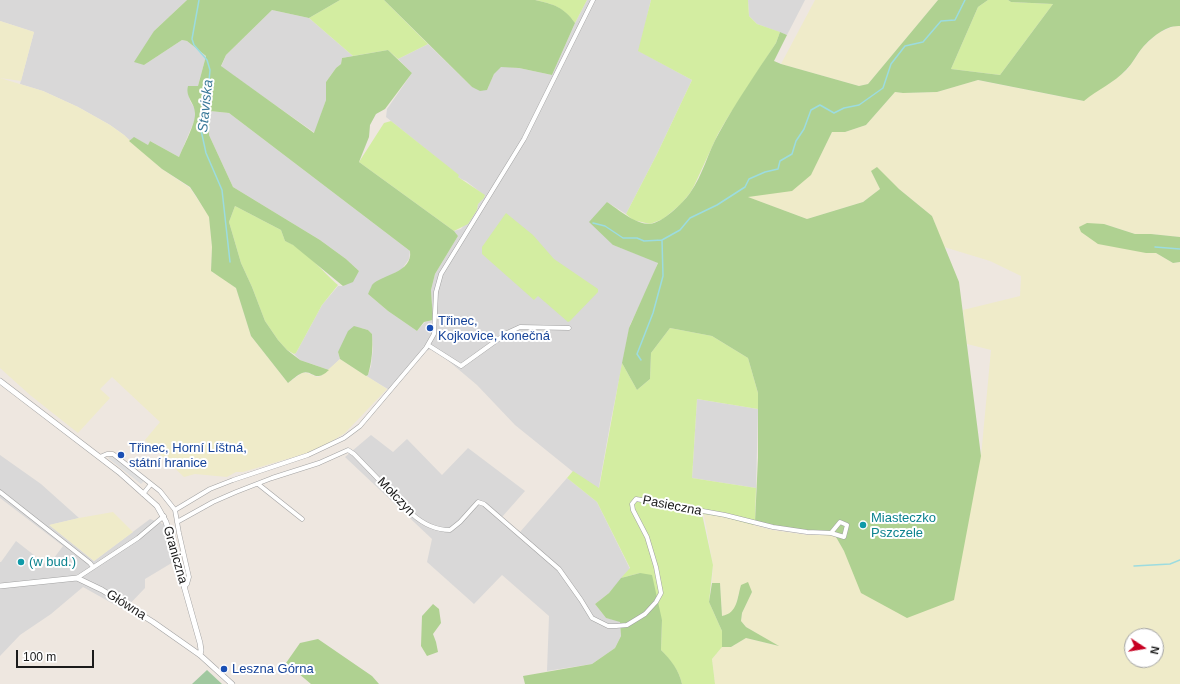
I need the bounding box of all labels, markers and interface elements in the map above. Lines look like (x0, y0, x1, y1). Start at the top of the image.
water label: Staviska (195, 79, 217, 133)
place label: Třinec, Kojkovice, konečná (438, 313, 550, 344)
marker: Třinec, Kojkovice, konečná (425, 323, 435, 333)
place label: Třinec, Horní Líštná, státní hranice (129, 440, 247, 471)
marker: Třinec, Horní Líštná, státní hranice (116, 450, 126, 460)
street label: Mołczyn (374, 474, 418, 520)
street label: Pasieczna (641, 493, 703, 519)
place label: Miasteczko Pszczele (871, 510, 936, 541)
marker: Miasteczko Pszczele (858, 520, 868, 530)
street label: Graniczna (159, 524, 191, 586)
place label: (w bud.) (29, 554, 76, 570)
marker: (w bud.) (16, 557, 26, 567)
street label: Główna (103, 587, 149, 623)
north arrow (1124, 628, 1164, 668)
scale bar (18, 642, 96, 668)
text: N (1148, 645, 1161, 655)
text: 100 m (23, 650, 56, 664)
place label: Leszna Górna (232, 661, 314, 677)
marker: Leszna Górna (219, 664, 229, 674)

